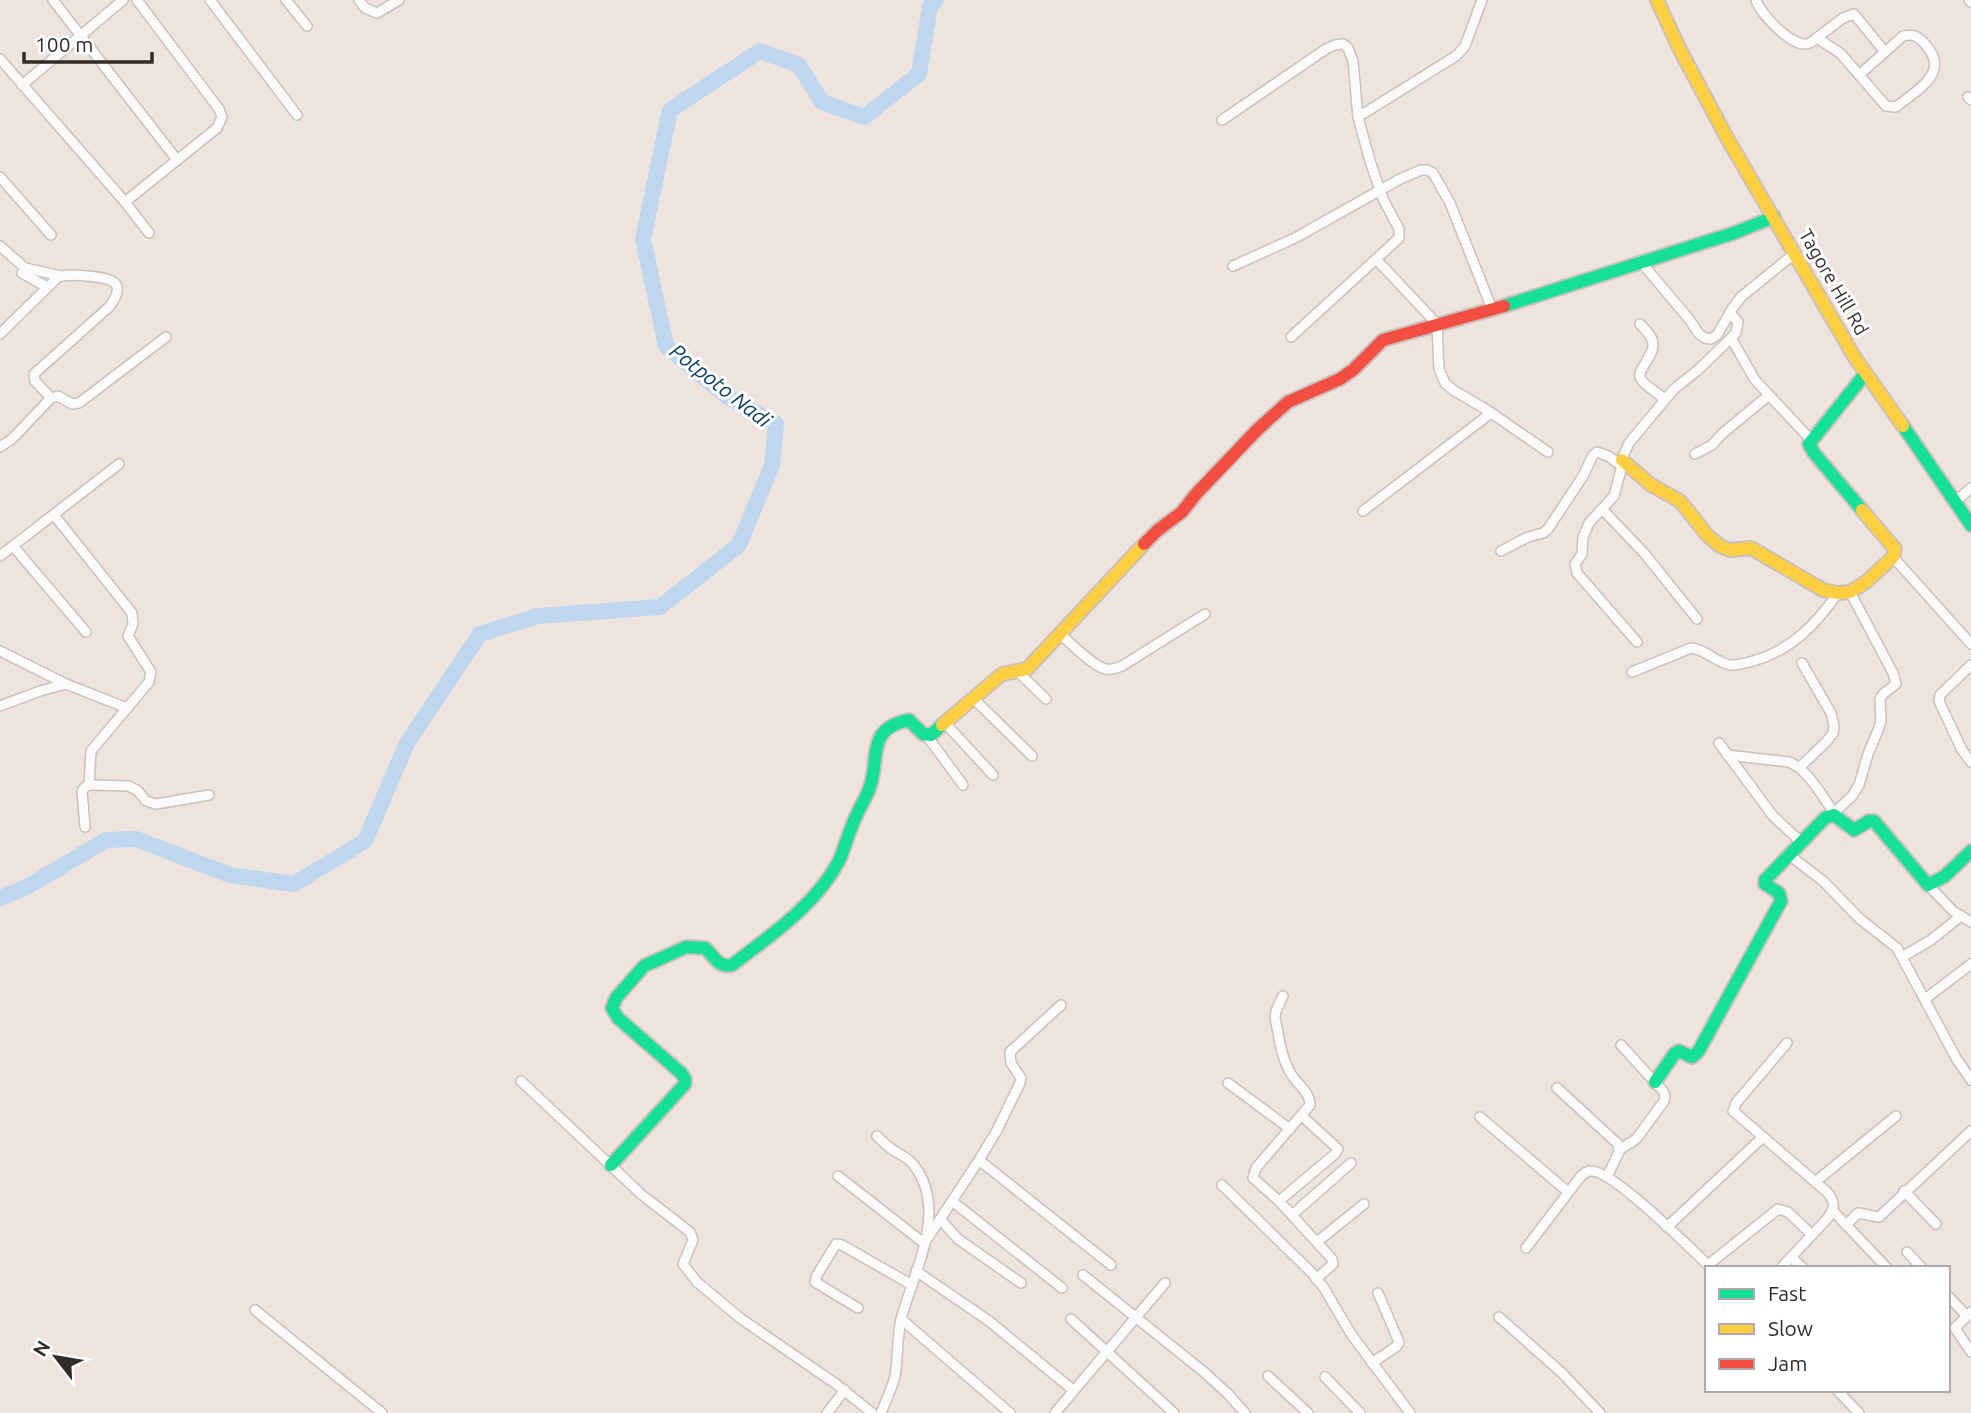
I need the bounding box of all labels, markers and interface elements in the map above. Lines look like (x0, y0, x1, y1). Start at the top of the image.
scale bar (24, 21, 152, 65)
text: 100 m (35, 32, 93, 56)
street label: Tagore Hill Rd (1795, 225, 1873, 339)
water label: Potpoto Nadi (666, 338, 777, 432)
legend (1705, 1266, 1950, 1392)
text: Fast (1768, 1281, 1806, 1305)
text: Slow (1768, 1316, 1813, 1340)
north arrow (21, 1322, 91, 1392)
text: N (28, 1336, 55, 1360)
text: Jam (1768, 1351, 1807, 1375)

